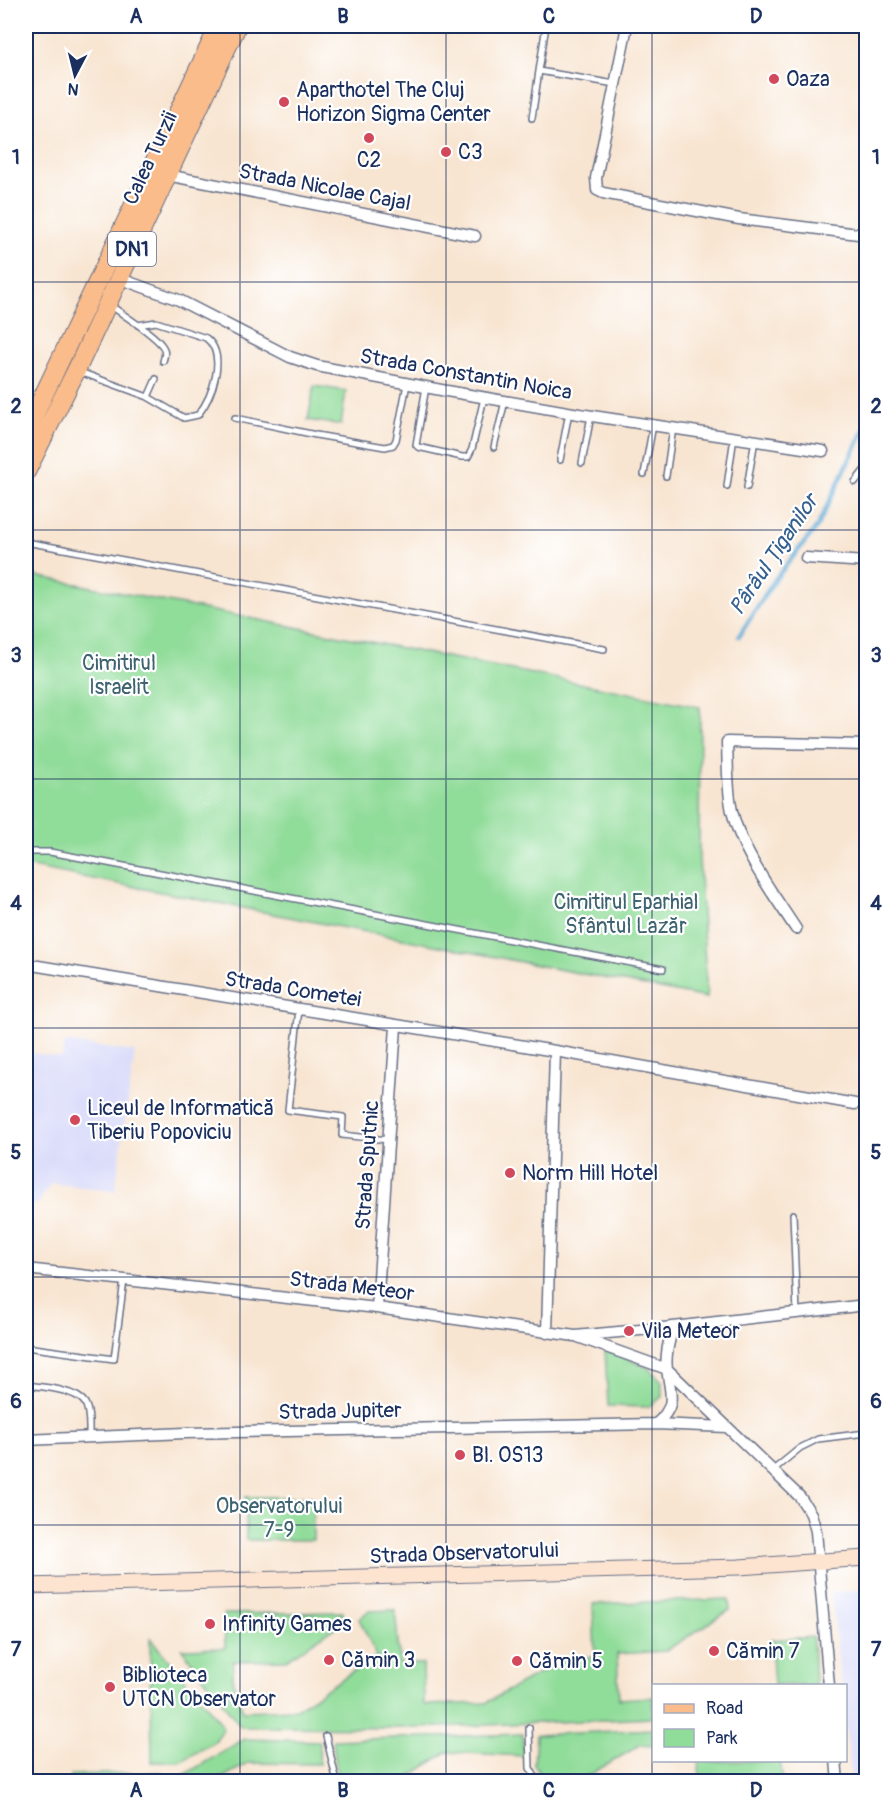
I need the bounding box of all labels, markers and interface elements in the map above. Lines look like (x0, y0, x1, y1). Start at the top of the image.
text: A (130, 4, 143, 29)
text: B (337, 4, 349, 29)
text: C (543, 4, 555, 29)
text: D (750, 4, 763, 29)
north arrow (45, 45, 105, 105)
place label: Oaza (786, 66, 830, 93)
marker: Oaza (767, 72, 781, 86)
place label: Aparthotel The Cluj Horizon Sigma Center (296, 77, 491, 128)
text: N (67, 78, 80, 99)
marker: Aparthotel The Cluj Horizon Sigma Center (277, 95, 291, 109)
street label: Calea Turzii (117, 107, 184, 209)
marker: C2 (362, 131, 376, 145)
place label: C3 (458, 139, 483, 166)
text: 1 (12, 145, 20, 170)
marker: C3 (439, 145, 453, 159)
text: 1 (872, 145, 880, 170)
place label: C2 (357, 147, 381, 174)
street label: Strada Nicolae Cajal (237, 158, 413, 217)
road number: DN1 (108, 232, 156, 266)
street label: Strada Constantin Noica (358, 343, 574, 406)
text: 2 (10, 394, 22, 419)
text: 2 (870, 394, 882, 419)
water label: Pârâul Țiganilor (723, 486, 826, 620)
text: 3 (10, 643, 22, 668)
text: 3 (870, 643, 882, 668)
park label: Cimitirul Israelit (82, 650, 156, 701)
park label: Cimitirul Eparhial Sfântul Lazăr (553, 889, 699, 940)
text: 4 (10, 891, 22, 916)
text: 4 (870, 891, 882, 916)
street label: Strada Cometei (223, 965, 363, 1014)
place label: Liceul de Informatică Tiberiu Popoviciu (87, 1095, 274, 1146)
street label: Strada Sputnic (349, 1099, 386, 1231)
marker: Liceul de Informatică Tiberiu Popoviciu (68, 1113, 82, 1127)
text: 5 (11, 1140, 22, 1165)
text: 5 (871, 1140, 882, 1165)
place label: Norm Hill Hotel (522, 1160, 658, 1187)
marker: Norm Hill Hotel (503, 1166, 517, 1180)
street label: Strada Meteor (288, 1265, 416, 1308)
place label: Vila Meteor (641, 1318, 740, 1345)
marker: Vila Meteor (622, 1324, 636, 1338)
text: 6 (10, 1389, 22, 1414)
text: 6 (870, 1389, 882, 1414)
street label: Strada Jupiter (278, 1397, 402, 1426)
place label: Bl. OS13 (472, 1442, 544, 1469)
marker: Bl. OS13 (453, 1448, 467, 1462)
park label: Observatorului 7-9 (216, 1493, 343, 1544)
street label: Strada Observatorului (369, 1537, 559, 1570)
place label: Infinity Games (222, 1611, 352, 1638)
marker: Infinity Games (203, 1617, 217, 1631)
text: 7 (11, 1637, 22, 1662)
text: 7 (871, 1637, 882, 1662)
place label: Cămin 7 (726, 1638, 800, 1665)
marker: Cămin 7 (707, 1644, 721, 1658)
place label: Cămin 3 (341, 1647, 415, 1674)
place label: Cămin 5 (529, 1648, 603, 1675)
marker: Cămin 3 (322, 1653, 336, 1667)
marker: Cămin 5 (510, 1654, 524, 1668)
place label: Biblioteca UTCN Observator (122, 1662, 276, 1713)
marker: Biblioteca UTCN Observator (103, 1680, 117, 1694)
legend (652, 1684, 847, 1762)
text: Road (706, 1697, 743, 1720)
text: Park (706, 1727, 738, 1750)
text: A (130, 1778, 143, 1803)
text: B (337, 1778, 349, 1803)
text: C (543, 1778, 555, 1803)
text: D (750, 1778, 763, 1803)

